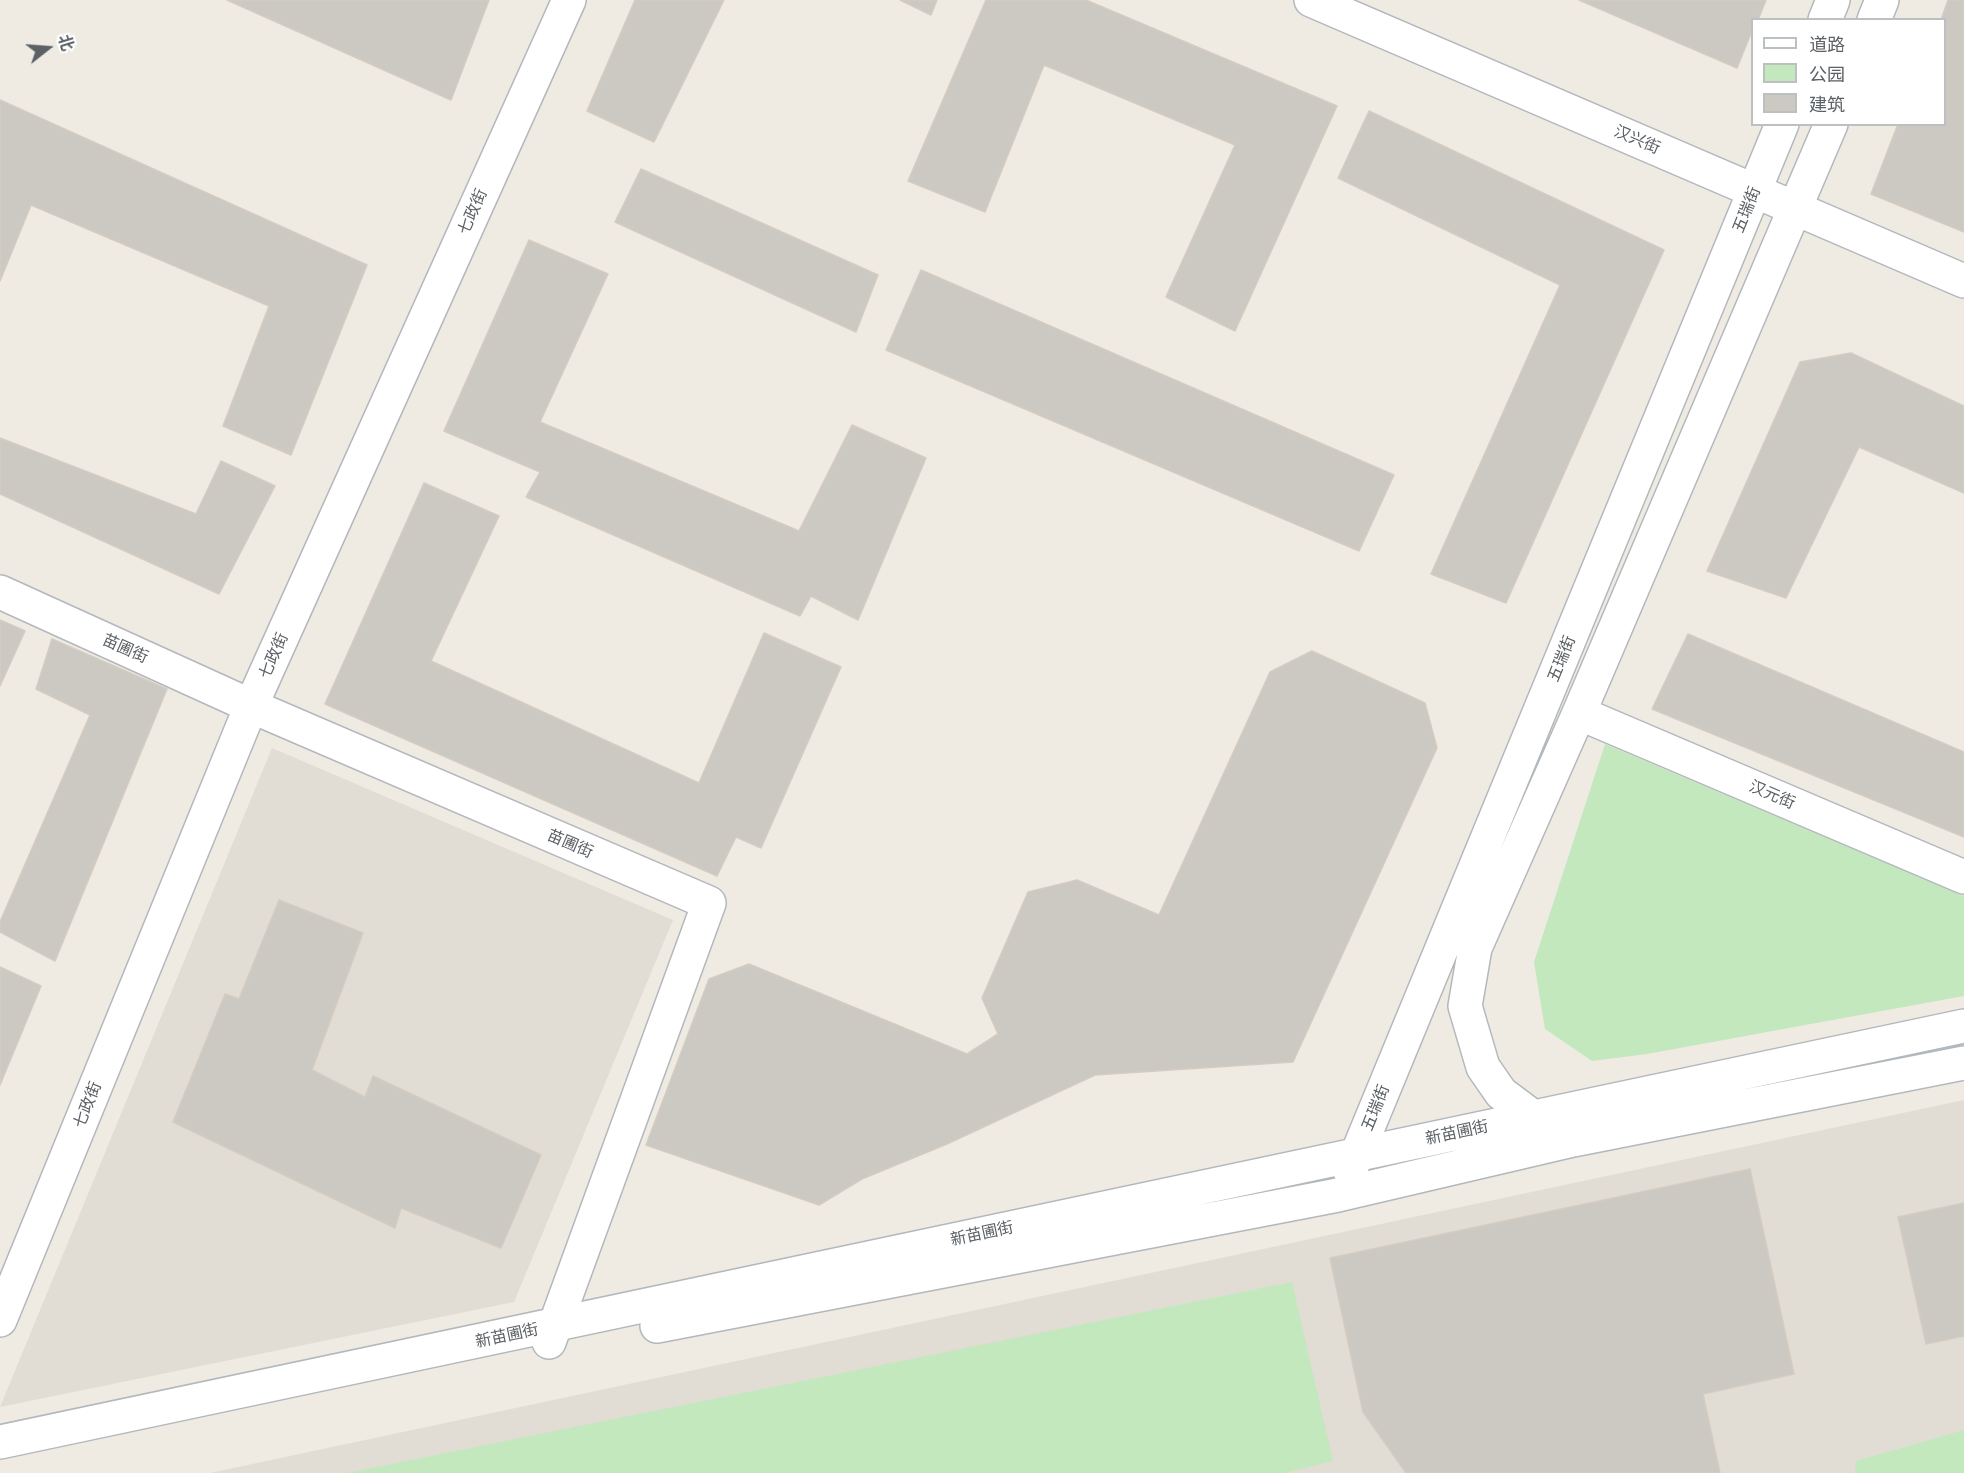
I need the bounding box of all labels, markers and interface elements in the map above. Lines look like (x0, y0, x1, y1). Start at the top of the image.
north arrow (18, 18, 78, 78)
legend (1751, 18, 1946, 126)
text: 北 (54, 32, 77, 53)
text: 道路 (1809, 34, 1845, 56)
text: 公园 (1809, 64, 1845, 86)
text: 建筑 (1809, 94, 1845, 116)
street label: 汉兴街 (1611, 122, 1663, 158)
street label: 五瑞街 (1729, 184, 1765, 236)
street label: 七政街 (454, 186, 492, 238)
street label: 苗圃街 (99, 630, 151, 668)
street label: 七政街 (255, 630, 293, 682)
street label: 五瑞街 (1544, 633, 1580, 685)
street label: 汉元街 (1746, 777, 1798, 813)
street label: 苗圃街 (544, 826, 596, 862)
street label: 七政街 (70, 1079, 106, 1131)
street label: 五瑞街 (1358, 1082, 1394, 1134)
street label: 新苗圃街 (1424, 1117, 1490, 1149)
street label: 新苗圃街 (949, 1218, 1015, 1250)
street label: 新苗圃街 (474, 1320, 540, 1352)

